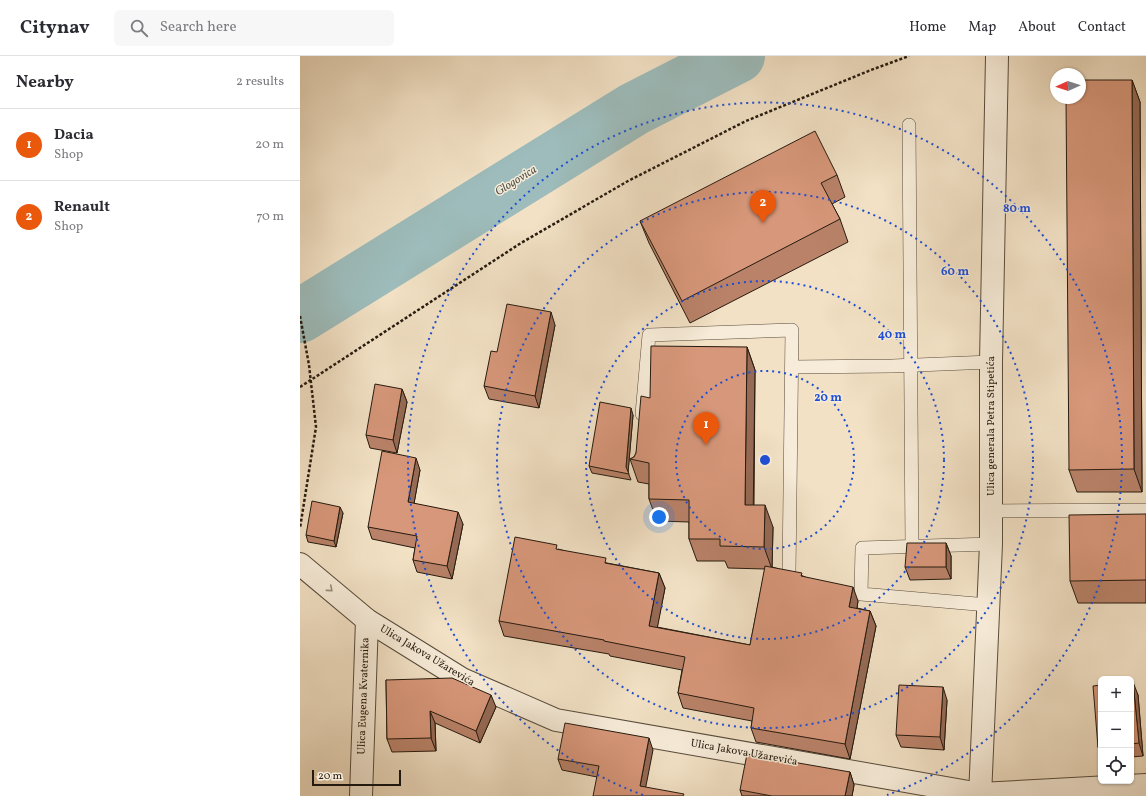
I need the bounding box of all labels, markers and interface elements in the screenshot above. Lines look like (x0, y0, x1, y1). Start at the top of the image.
search box (114, 10, 394, 46)
text: Citynav (20, 15, 90, 41)
icon: search (128, 17, 150, 39)
text: Search here (160, 17, 237, 38)
text: Home (909, 18, 946, 37)
text: Map (968, 18, 996, 37)
text: About (1018, 18, 1056, 37)
text: Contact (1078, 18, 1126, 37)
north arrow (1050, 68, 1086, 104)
text: Nearby (16, 71, 74, 94)
text: 2 results (236, 73, 284, 91)
text: Dacia (54, 125, 94, 146)
text: 1 (26, 136, 32, 154)
text: 20 m (255, 136, 284, 154)
text: Shop (54, 146, 83, 164)
water label: Glogovica (492, 162, 540, 200)
pin: 2 (750, 190, 776, 223)
text: Renault (54, 197, 110, 218)
text: 80 m (1003, 201, 1031, 217)
text: 2 (26, 208, 32, 226)
text: 70 m (256, 208, 284, 226)
text: Shop (54, 218, 83, 236)
text: 60 m (941, 264, 969, 280)
text: 40 m (878, 327, 907, 343)
street label: Ulica generala Petra Stipetića (984, 355, 999, 496)
text: 20 m (814, 390, 842, 406)
pin: 1 (693, 412, 719, 445)
centre of rings (758, 453, 772, 467)
your location (649, 507, 669, 527)
one-way arrow (325, 584, 332, 591)
street label: Ulica Jakova Užarevića (377, 622, 478, 691)
street label: Ulica Eugena Kvaternika (354, 637, 374, 755)
map controls (1098, 676, 1134, 784)
button: + (1098, 676, 1134, 712)
button: − (1098, 712, 1134, 748)
street label: Ulica Jakova Užarevića (689, 736, 799, 770)
button: locate (1098, 748, 1134, 784)
scale bar (312, 768, 401, 787)
text: 20 m (318, 769, 342, 784)

